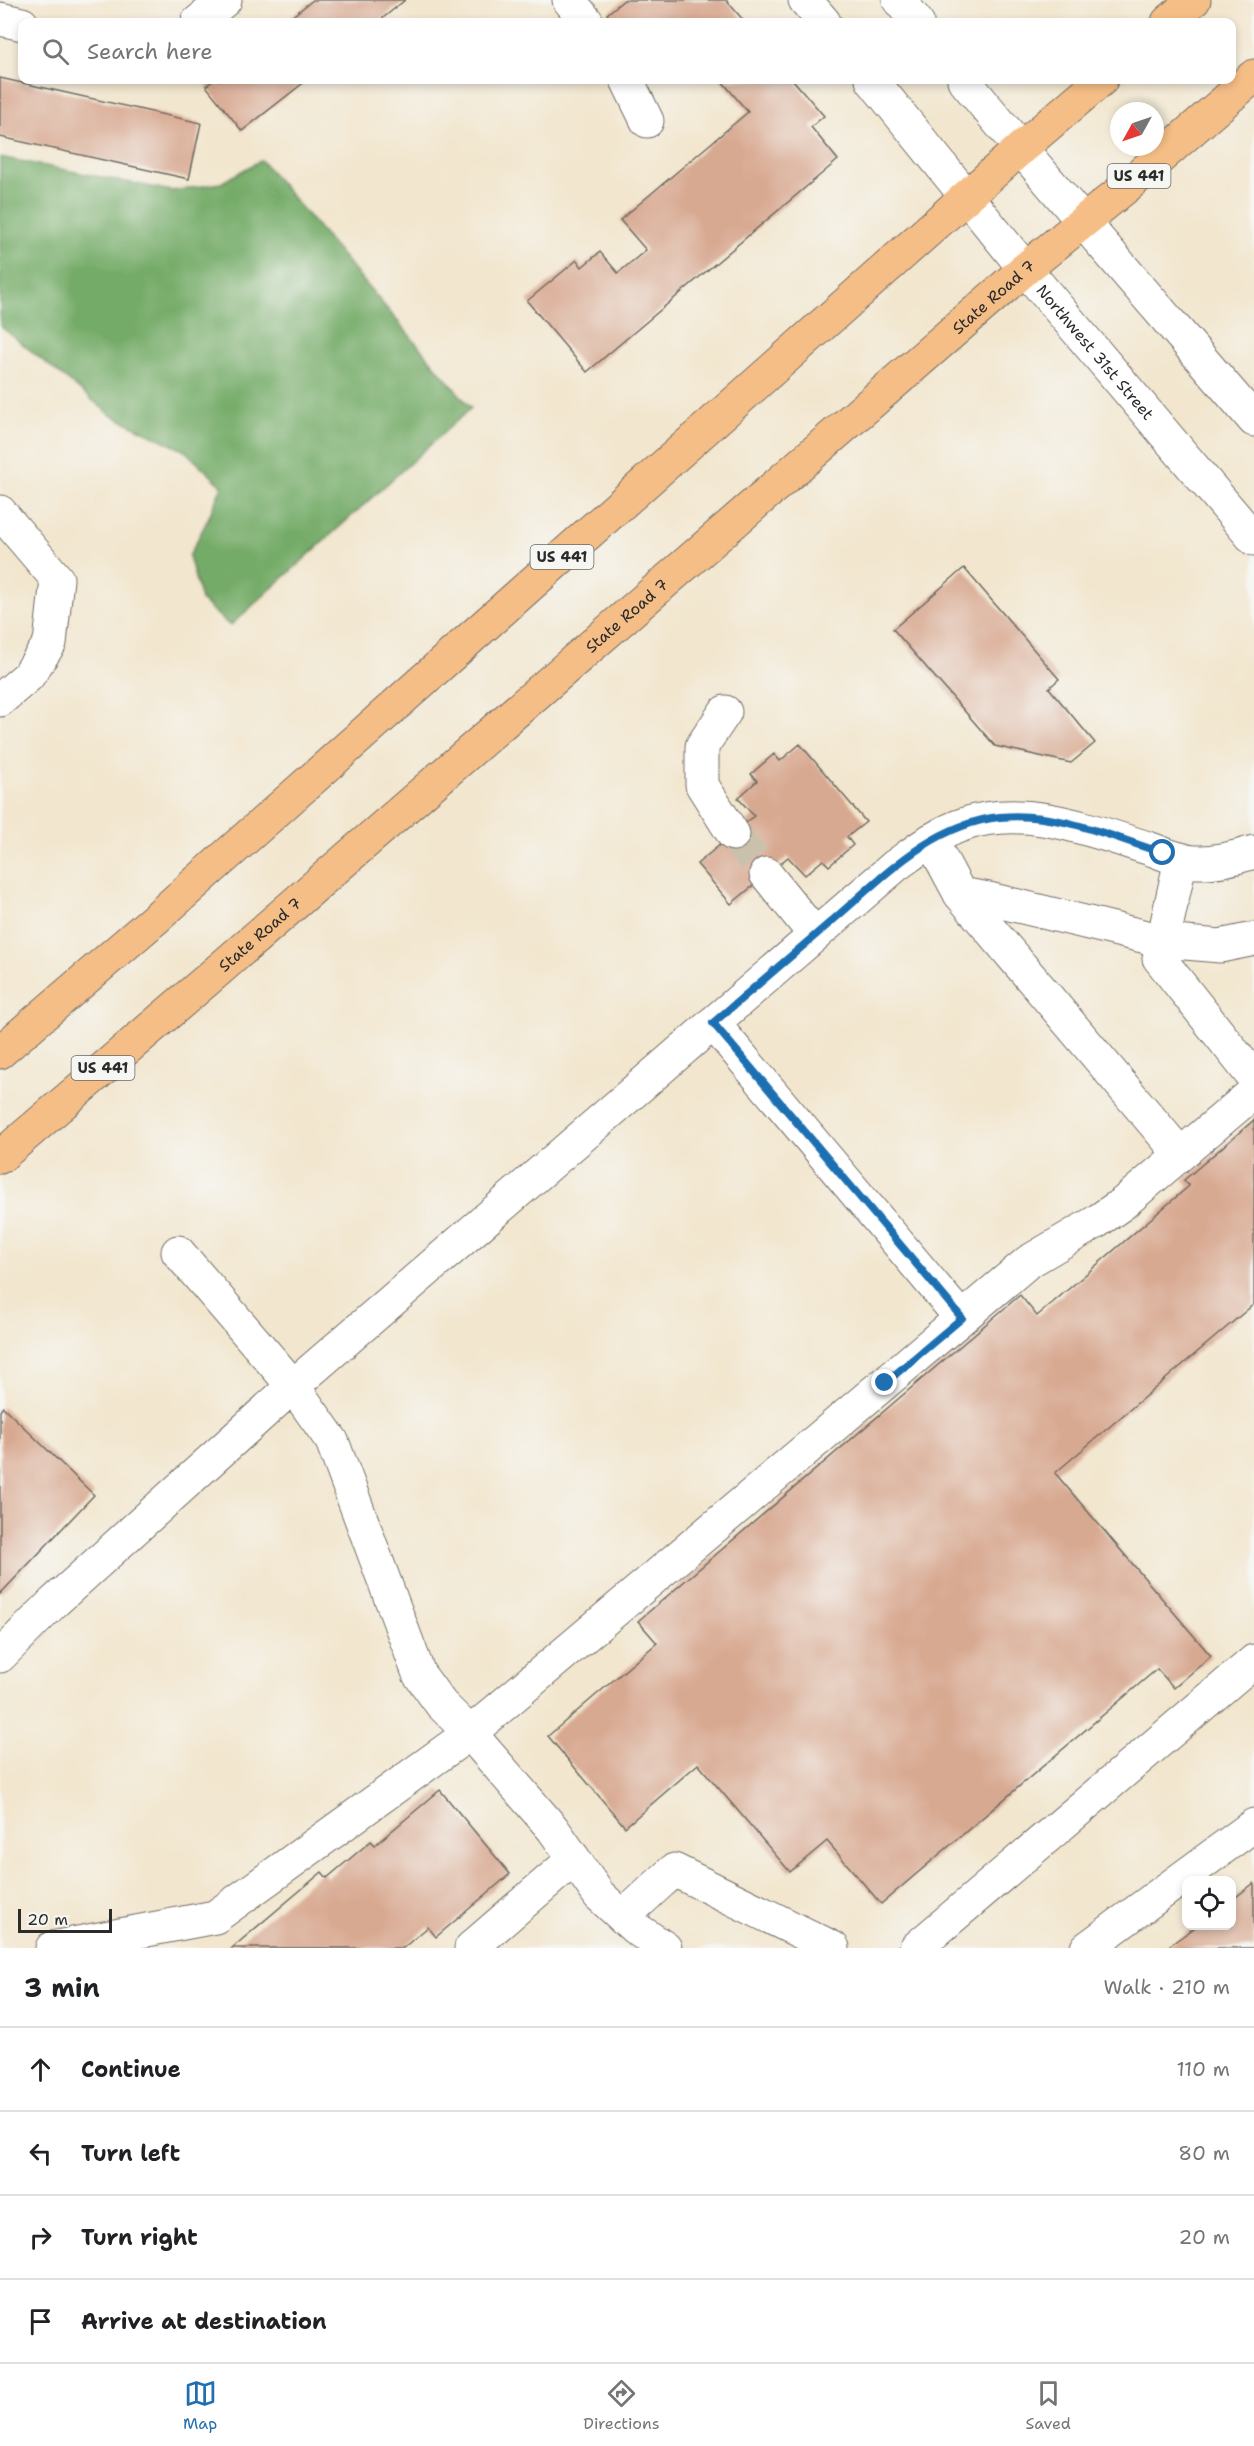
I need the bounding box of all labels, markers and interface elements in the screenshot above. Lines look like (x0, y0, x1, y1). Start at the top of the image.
search box (18, 18, 1236, 84)
icon: search (39, 35, 72, 68)
text: Search here (87, 37, 213, 66)
north arrow (1110, 102, 1164, 156)
road number: US 441 (1108, 164, 1170, 188)
street label: State Road 7 (947, 255, 1039, 338)
street label: Northwest 31st Street (1032, 280, 1159, 424)
road number: US 441 (530, 545, 594, 569)
street label: State Road 7 (581, 574, 672, 657)
route start (1149, 839, 1175, 865)
street label: State Road 7 (214, 893, 305, 976)
road number: US 441 (72, 1056, 134, 1080)
route end (871, 1369, 897, 1395)
map controls (1182, 1876, 1236, 1930)
button: locate (1182, 1876, 1236, 1930)
scale bar (18, 1906, 112, 1934)
text: 20 m (27, 1909, 68, 1930)
text: 3 min (24, 1970, 100, 2005)
text: Walk · 210 m (1104, 1974, 1230, 2000)
icon: ahead (24, 2053, 57, 2086)
text: Continue (81, 2055, 181, 2084)
text: 110 m (1176, 2056, 1230, 2082)
icon: left (24, 2137, 57, 2170)
text: Turn left (81, 2139, 180, 2168)
text: 80 m (1178, 2140, 1230, 2166)
icon: right (24, 2221, 57, 2254)
text: Turn right (81, 2223, 198, 2252)
text: 20 m (1179, 2224, 1230, 2250)
icon: arrive (24, 2305, 57, 2338)
text: Arrive at destination (81, 2307, 327, 2336)
tab: Map (183, 2377, 217, 2434)
tab: Directions (583, 2377, 660, 2434)
tab: Saved (1026, 2377, 1071, 2434)

